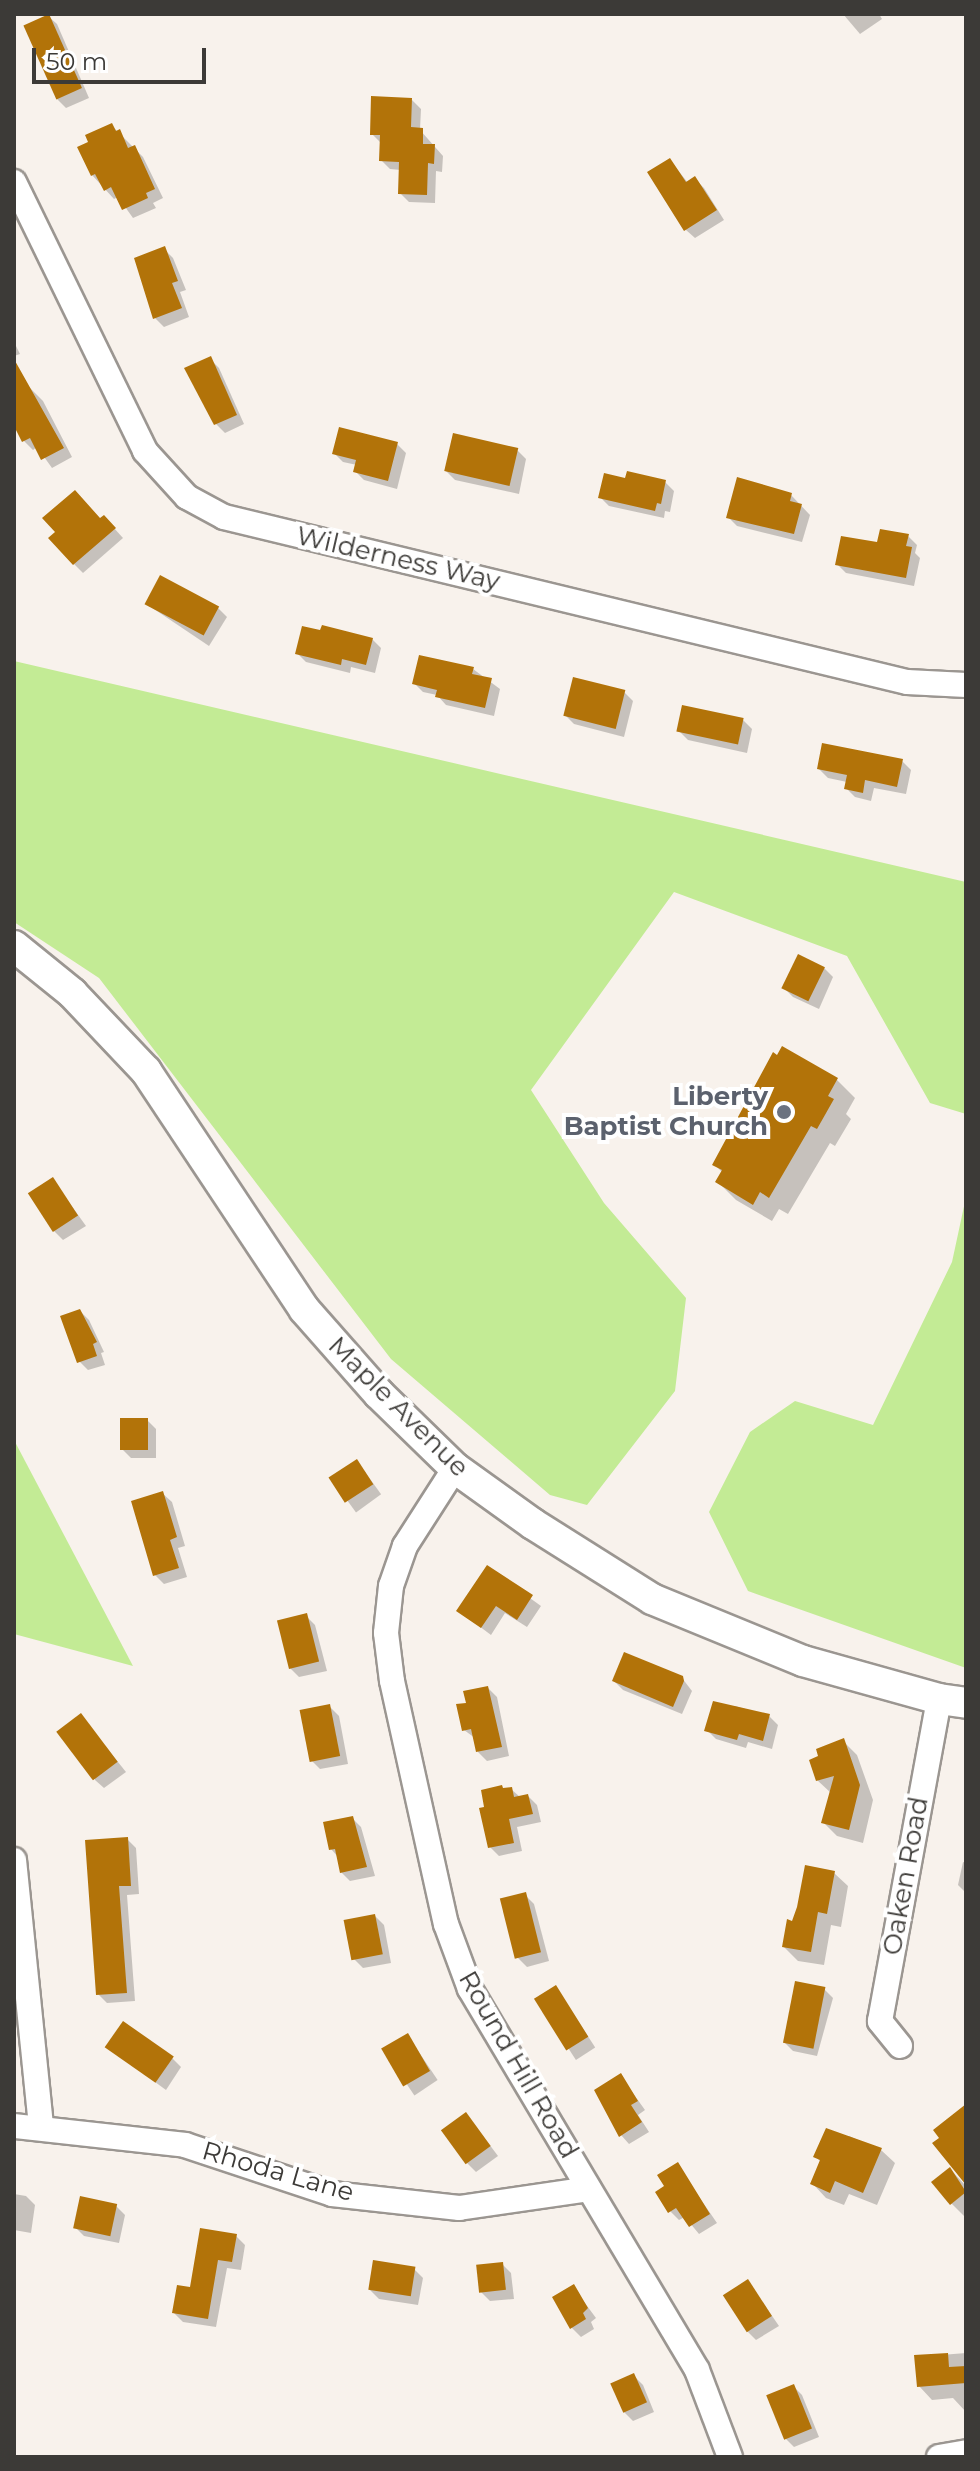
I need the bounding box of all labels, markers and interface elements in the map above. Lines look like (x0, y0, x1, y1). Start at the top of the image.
scale bar (36, 32, 210, 82)
text: 50 m (46, 47, 107, 76)
street label: Wilderness Way (293, 520, 503, 598)
place label: Liberty Baptist Church (564, 1081, 768, 1142)
marker: Liberty Baptist Church (775, 1103, 793, 1121)
street label: Maple Avenue (321, 1330, 475, 1484)
street label: Oaken Road (877, 1794, 935, 1958)
street label: Round Hill Road (452, 1966, 584, 2164)
street label: Rhoda Lane (199, 2135, 357, 2209)

